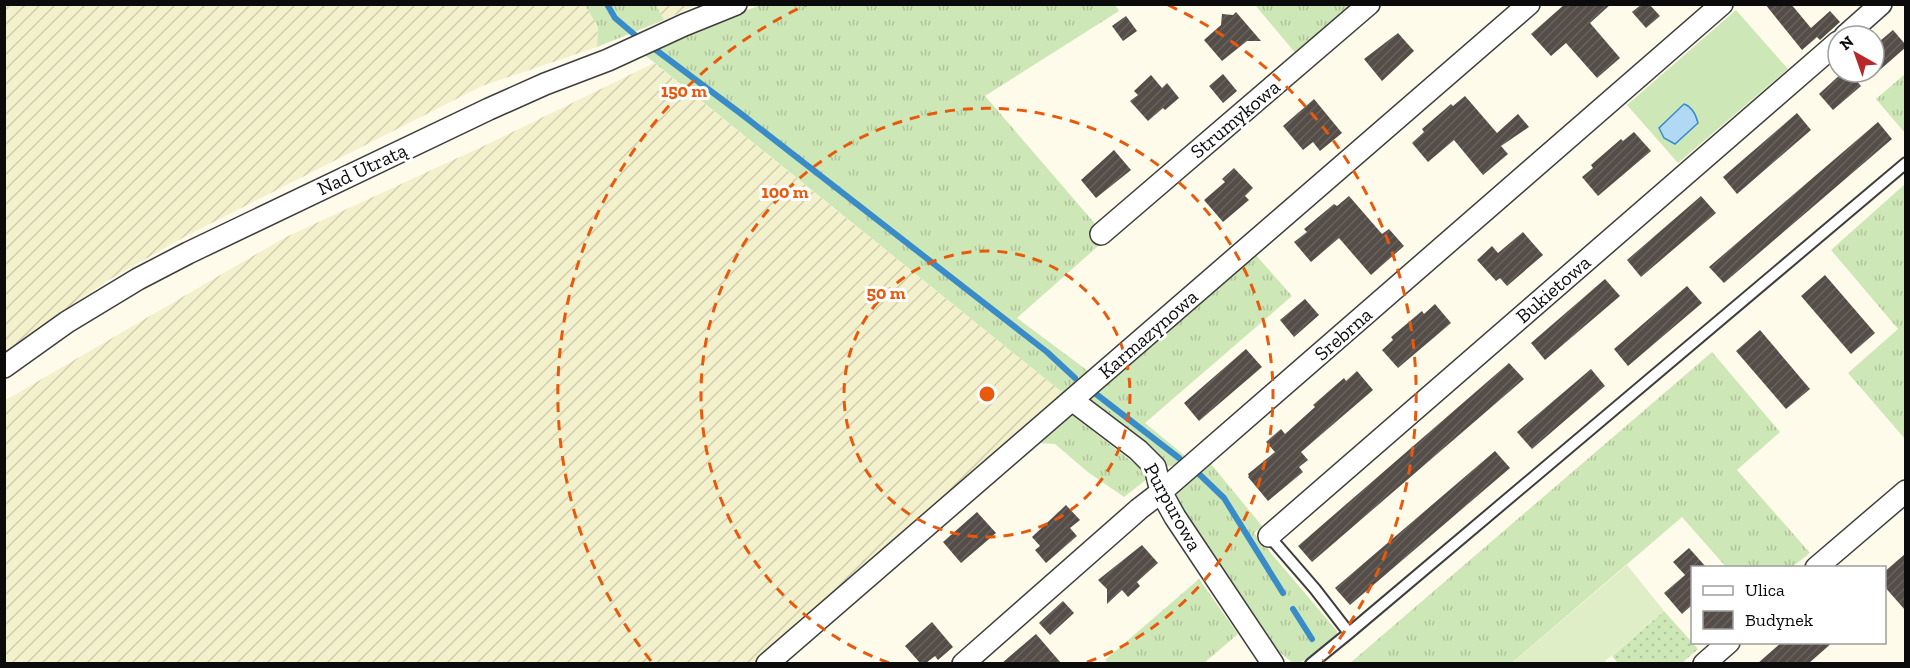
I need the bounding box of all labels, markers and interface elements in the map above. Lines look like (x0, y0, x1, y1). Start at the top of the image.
north arrow (1826, 24, 1886, 84)
text: N (1836, 32, 1857, 54)
street label: Strumykowa (1185, 74, 1285, 163)
text: 150 m (661, 80, 707, 102)
street label: Nad Utratą (313, 138, 411, 200)
text: 100 m (761, 181, 809, 203)
street label: Bukietowa (1511, 250, 1596, 328)
text: 50 m (867, 282, 906, 304)
street label: Karmazynowa (1093, 284, 1203, 384)
street label: Srebrna (1309, 302, 1377, 366)
centre of rings (977, 384, 997, 404)
street label: Purpurowa (1139, 459, 1207, 555)
legend (1691, 566, 1886, 644)
text: Ulica (1745, 579, 1785, 601)
text: Budynek (1745, 609, 1814, 631)

